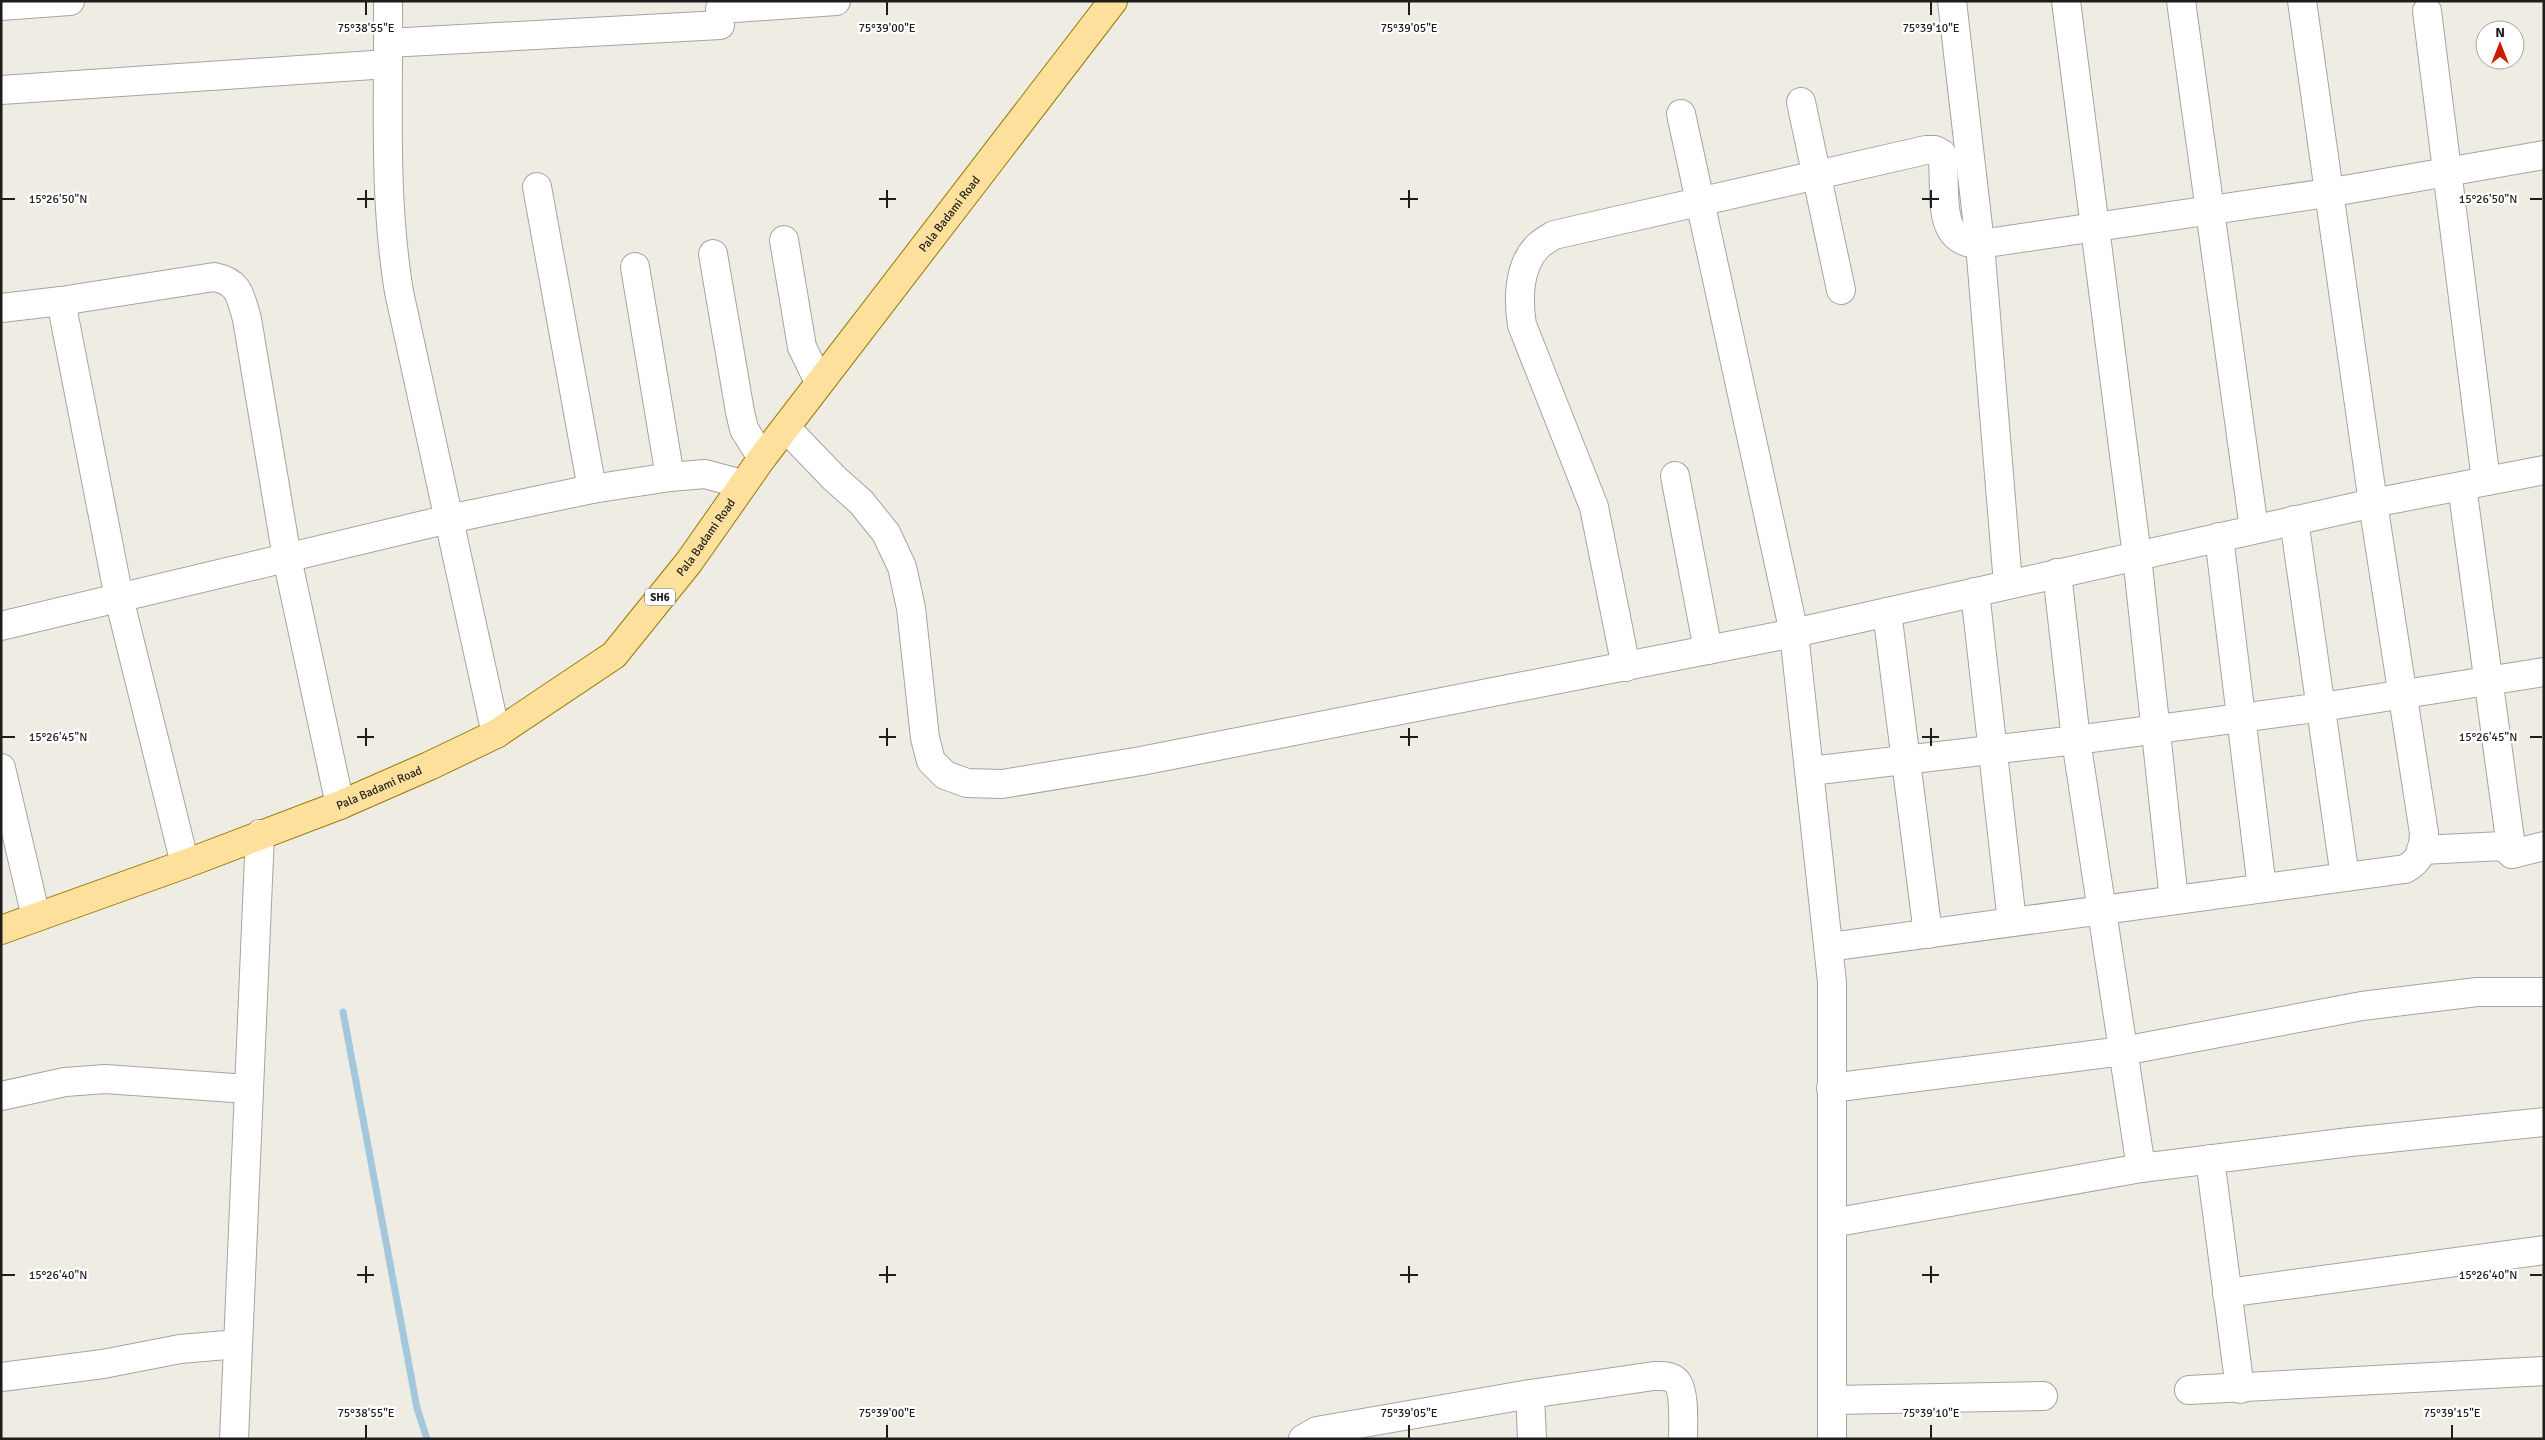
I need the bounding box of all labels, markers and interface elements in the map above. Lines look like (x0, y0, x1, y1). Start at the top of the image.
north arrow (2475, 20, 2525, 70)
text: 75°38'55"E (337, 21, 395, 36)
text: 75°39'00"E (858, 21, 916, 36)
text: 75°39'05"E (1380, 21, 1438, 36)
text: 75°39'10"E (1902, 21, 1960, 36)
text: N (2495, 24, 2505, 41)
street label: Pala Badami Road (916, 173, 984, 255)
text: 15°26'50"N (29, 192, 87, 207)
text: 15°26'50"N (2459, 192, 2517, 207)
street label: Pala Badami Road (673, 496, 739, 580)
road number: SH6 (645, 588, 675, 606)
text: 15°26'45"N (29, 730, 87, 745)
text: 15°26'45"N (2459, 730, 2517, 745)
street label: Pala Badami Road (334, 763, 424, 814)
text: 15°26'40"N (29, 1268, 87, 1283)
text: 15°26'40"N (2459, 1268, 2517, 1283)
text: 75°38'55"E (337, 1406, 395, 1421)
text: 75°39'00"E (858, 1406, 916, 1421)
text: 75°39'05"E (1380, 1406, 1438, 1421)
text: 75°39'10"E (1902, 1406, 1960, 1421)
text: 75°39'15"E (2423, 1406, 2481, 1421)

